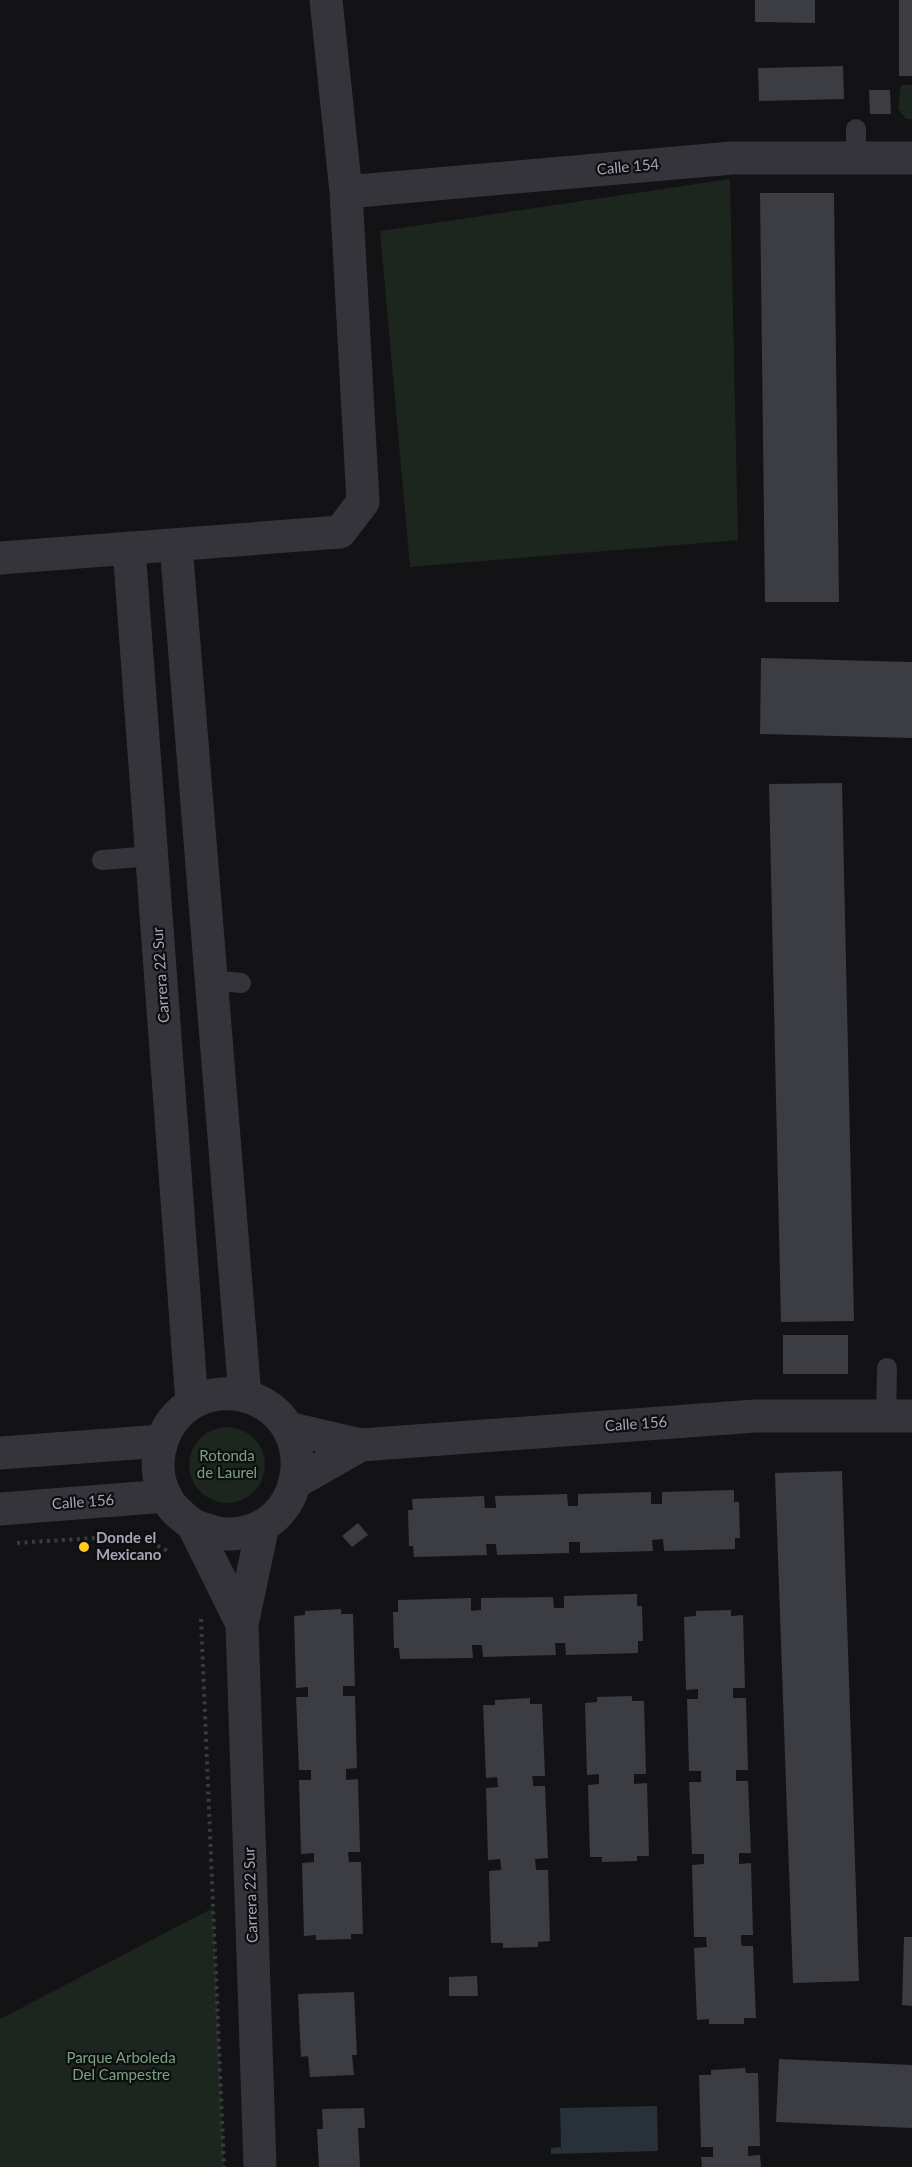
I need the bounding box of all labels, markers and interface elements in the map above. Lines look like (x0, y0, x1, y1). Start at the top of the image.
street label: Calle 154 (596, 154, 660, 178)
street label: Carrera 22 Sur (148, 926, 172, 1023)
street label: Calle 156 (604, 1412, 668, 1434)
park label: Rotonda de Laurel (197, 1446, 257, 1481)
street label: Calle 156 (51, 1490, 115, 1512)
place label: Donde el Mexicano (96, 1528, 162, 1563)
marker: Donde el Mexicano (77, 1540, 91, 1554)
street label: Carrera 22 Sur (239, 1846, 261, 1943)
park label: Parque Arboleda Del Campestre (66, 2048, 176, 2083)

